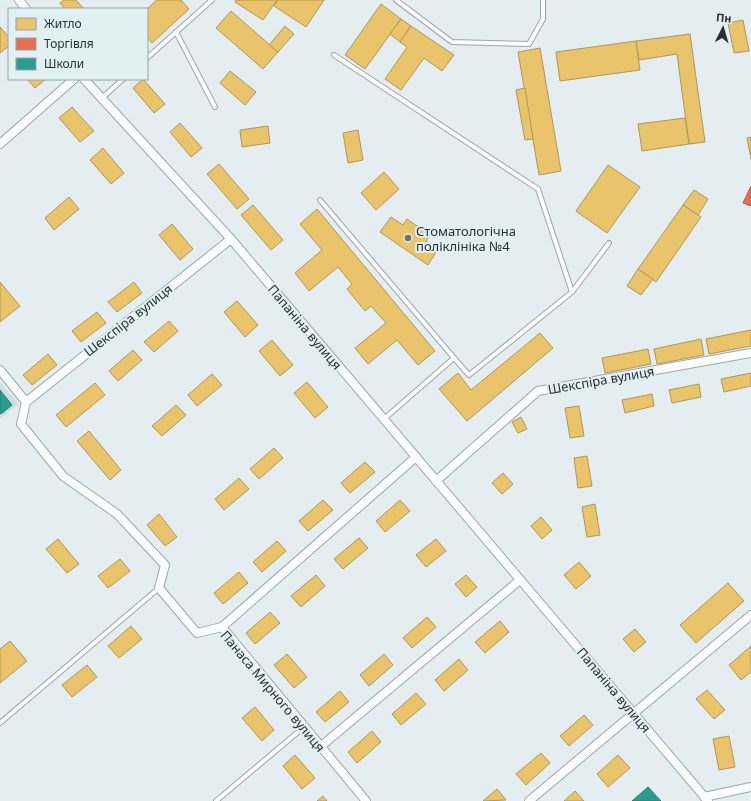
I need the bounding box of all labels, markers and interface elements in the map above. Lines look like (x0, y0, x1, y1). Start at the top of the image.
legend (8, 8, 148, 80)
north arrow (703, 8, 743, 48)
text: Пн (715, 9, 732, 26)
text: Житло (44, 15, 82, 32)
text: Торгівля (44, 35, 94, 52)
text: Школи (44, 55, 84, 72)
place label: Стоматологічна поліклініка №4 (416, 222, 516, 255)
marker: Стоматологічна поліклініка №4 (403, 233, 413, 243)
street label: Шекспіра вулиця (80, 280, 176, 360)
street label: Папаніна вулиця (264, 281, 346, 373)
street label: Шекспіра вулиця (546, 362, 656, 398)
street label: Панаса Мирного вулиця (217, 626, 329, 756)
street label: Папаніна вулиця (573, 644, 655, 736)

